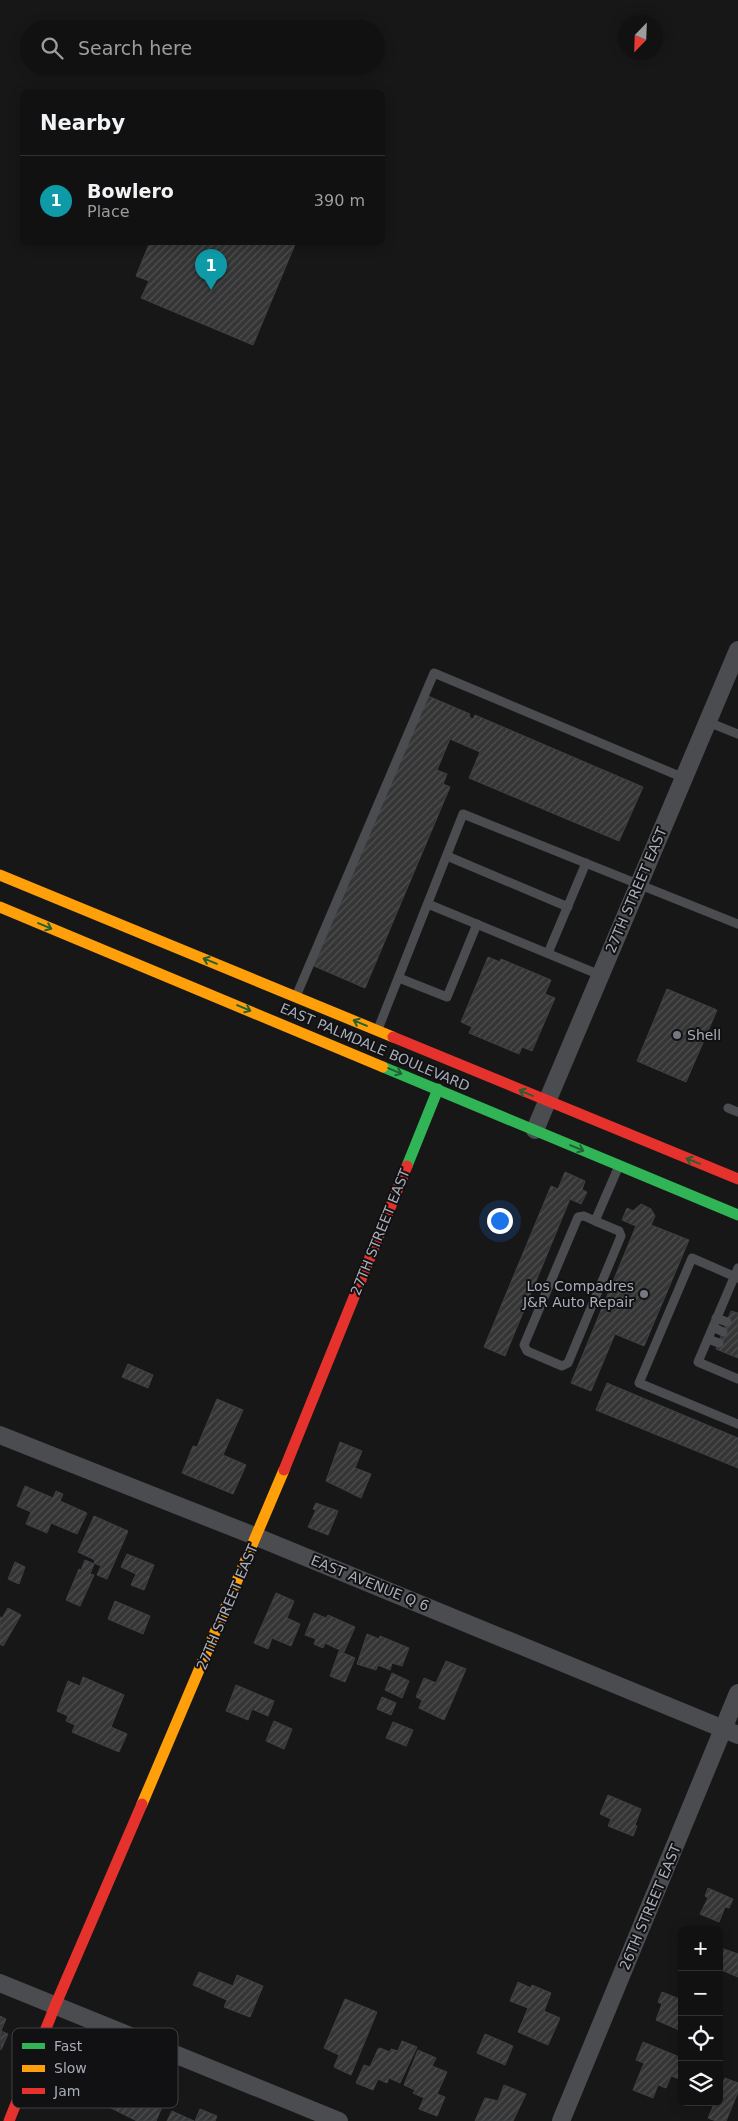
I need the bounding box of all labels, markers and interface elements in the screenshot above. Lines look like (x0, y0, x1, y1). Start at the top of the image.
north arrow (618, 15, 663, 60)
search box (20, 20, 385, 75)
icon: search (38, 34, 66, 62)
text: Search here (78, 37, 192, 59)
text: Nearby (40, 111, 125, 135)
text: Bowlero (87, 180, 174, 202)
text: 1 (50, 191, 62, 210)
text: 390 m (314, 191, 365, 210)
text: Place (87, 202, 130, 221)
pin: 1 (195, 249, 227, 290)
street label: 27TH STREET EAST (602, 824, 670, 955)
one-way arrow (37, 921, 52, 931)
one-way arrow (203, 956, 218, 965)
street label: EAST PALMDALE BOULEVARD (278, 1000, 472, 1094)
one-way arrow (235, 1004, 251, 1013)
one-way arrow (353, 1018, 368, 1028)
place label: Shell (687, 1027, 721, 1043)
marker: Shell (671, 1029, 683, 1041)
one-way arrow (387, 1067, 402, 1076)
one-way arrow (519, 1087, 534, 1097)
one-way arrow (569, 1143, 584, 1153)
one-way arrow (686, 1155, 701, 1165)
street label: 27TH STREET EAST (347, 1166, 413, 1298)
your location (487, 1208, 513, 1234)
place label: Los Compadres J&R Auto Repair (522, 1278, 634, 1310)
marker: Los Compadres J&R Auto Repair (638, 1288, 650, 1300)
street label: 27TH STREET EAST (193, 1541, 261, 1672)
street label: EAST AVENUE Q 6 (309, 1552, 431, 1614)
street label: 26TH STREET EAST (616, 1841, 684, 1972)
map controls (678, 1926, 723, 2106)
button: + (678, 1926, 723, 1971)
button: − (678, 1971, 723, 2016)
button: locate (678, 2016, 723, 2061)
legend (12, 2028, 178, 2108)
text: Fast (54, 2038, 83, 2054)
text: Slow (54, 2060, 87, 2076)
button: layers (678, 2061, 723, 2106)
text: Jam (53, 2083, 80, 2099)

